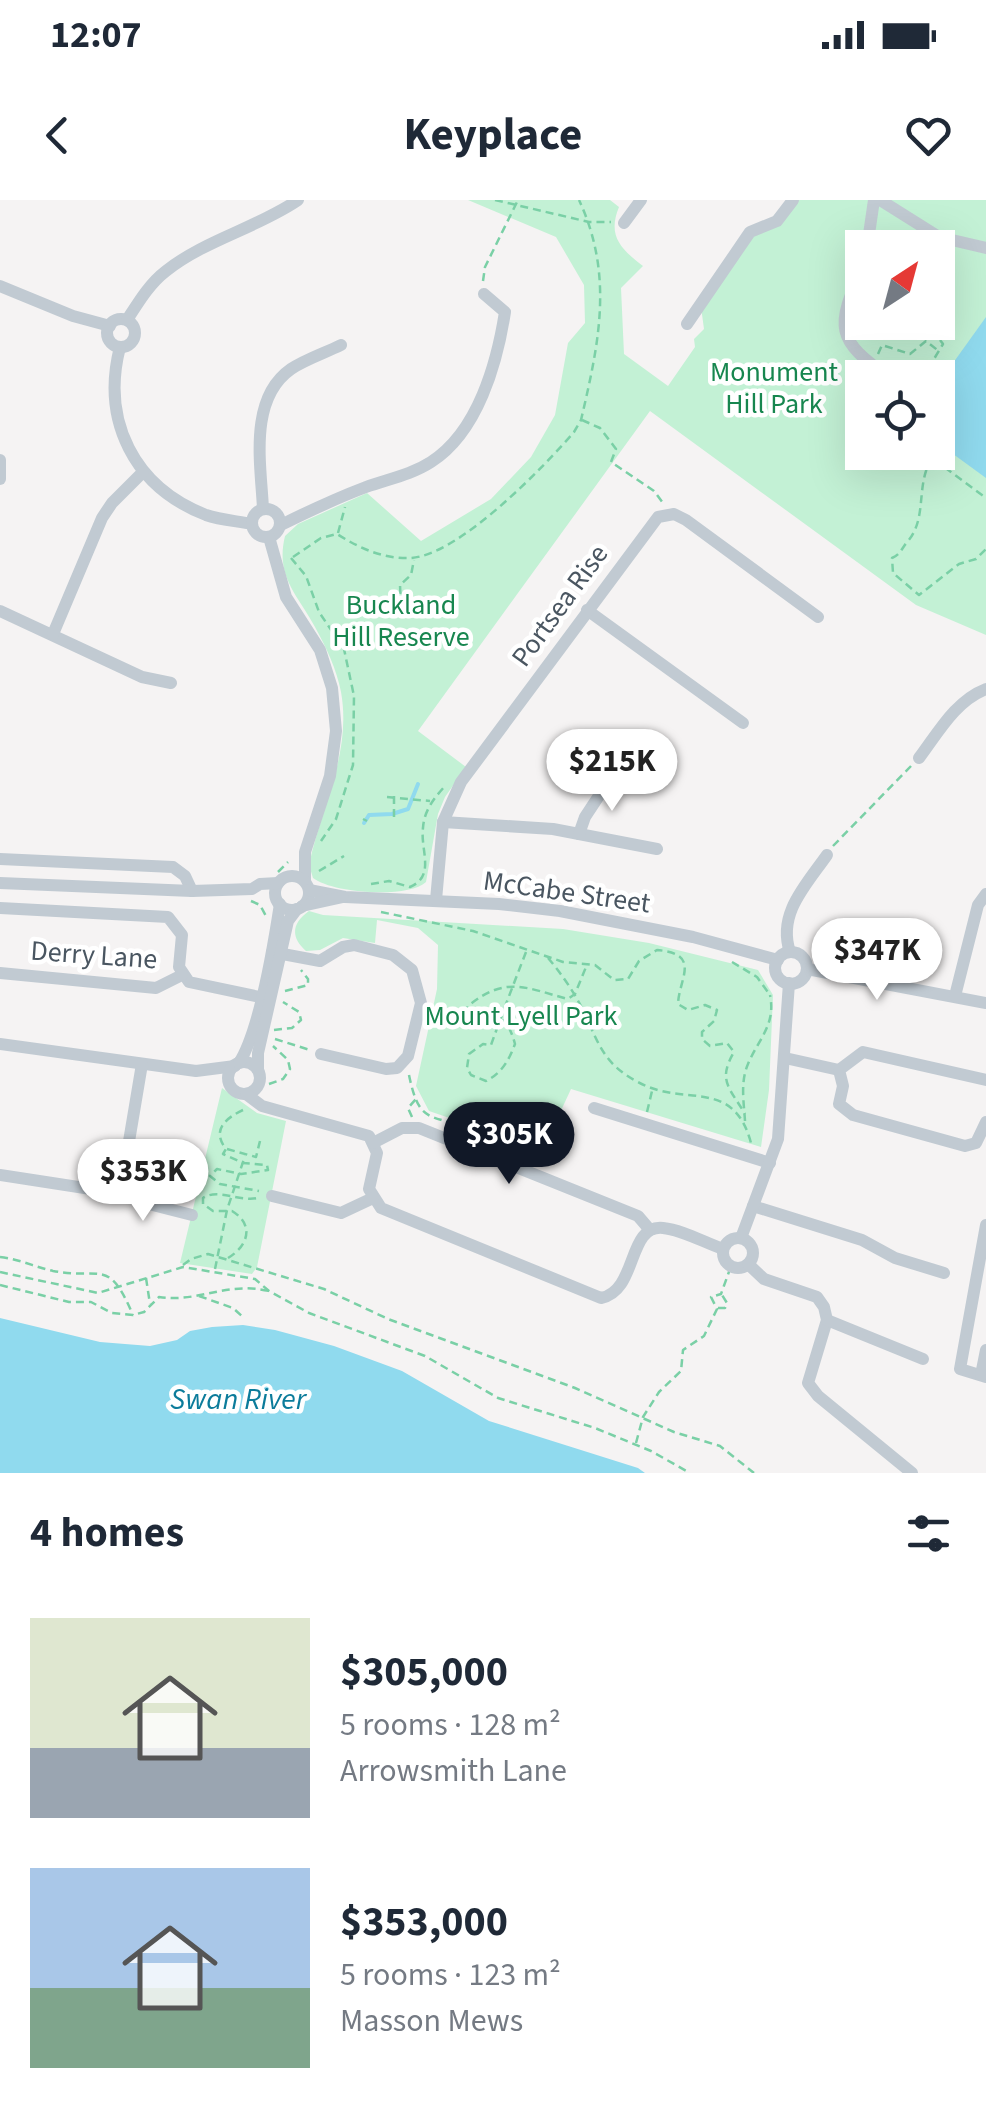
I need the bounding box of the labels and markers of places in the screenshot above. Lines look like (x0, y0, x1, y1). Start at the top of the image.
pin: $215K (542, 729, 682, 814)
pin: $347K (807, 918, 947, 1003)
pin: $305K (439, 1102, 579, 1187)
pin: $353K (73, 1139, 213, 1224)

